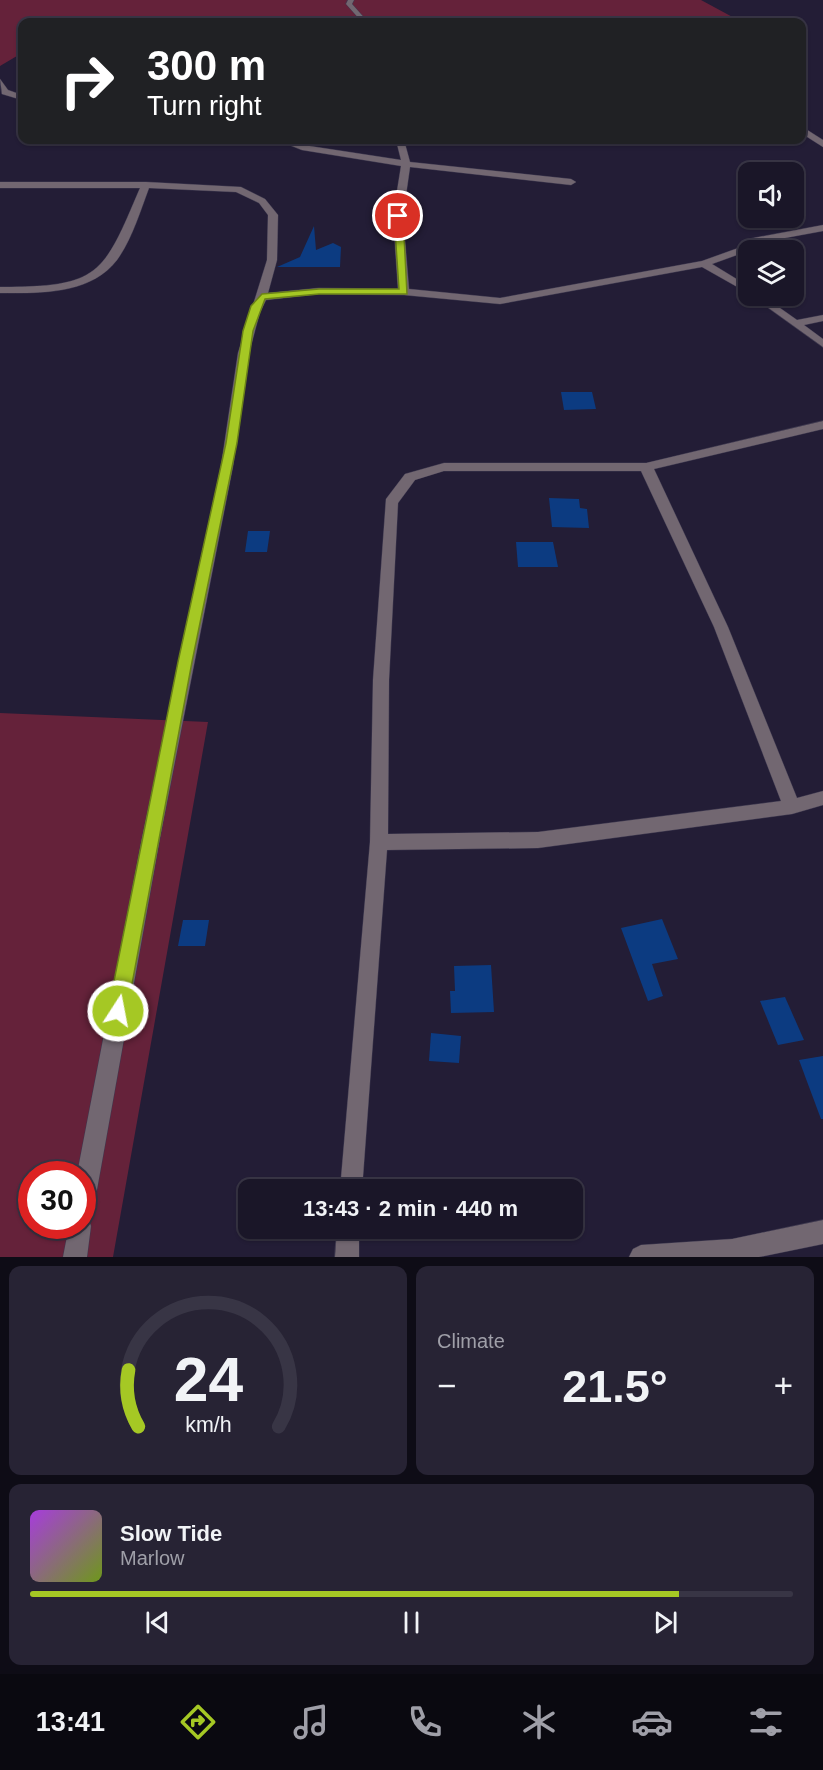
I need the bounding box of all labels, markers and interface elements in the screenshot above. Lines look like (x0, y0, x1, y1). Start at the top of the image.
icon: right (48, 42, 126, 120)
text: 300 m (147, 42, 266, 89)
text: Turn right (147, 91, 262, 121)
map controls (738, 162, 804, 306)
button: sound (738, 162, 804, 228)
pin (372, 190, 423, 241)
icon: arrive (381, 199, 414, 232)
button: layers (738, 240, 804, 306)
position arrow (86, 979, 150, 1043)
speed limit sign: 30 (18, 1161, 96, 1239)
text: 13:43 · 2 min · 440 m (303, 1196, 518, 1221)
text: Climate (437, 1330, 505, 1352)
text: 24 (173, 1345, 243, 1414)
text: 21.5° (562, 1361, 668, 1412)
text: − (437, 1367, 456, 1404)
text: + (774, 1367, 793, 1404)
text: km/h (185, 1414, 231, 1438)
text: Slow Tide (120, 1521, 222, 1546)
text: Marlow (120, 1547, 184, 1569)
icon: previous (141, 1606, 174, 1639)
icon: pause (395, 1606, 428, 1639)
icon: next (649, 1606, 682, 1639)
icon: directions (177, 1701, 219, 1743)
icon: music (290, 1701, 332, 1743)
icon: phone (404, 1701, 446, 1743)
icon: climate (518, 1701, 560, 1743)
icon: car (631, 1701, 673, 1743)
icon: filters (745, 1701, 787, 1743)
text: 13:41 (36, 1707, 105, 1737)

